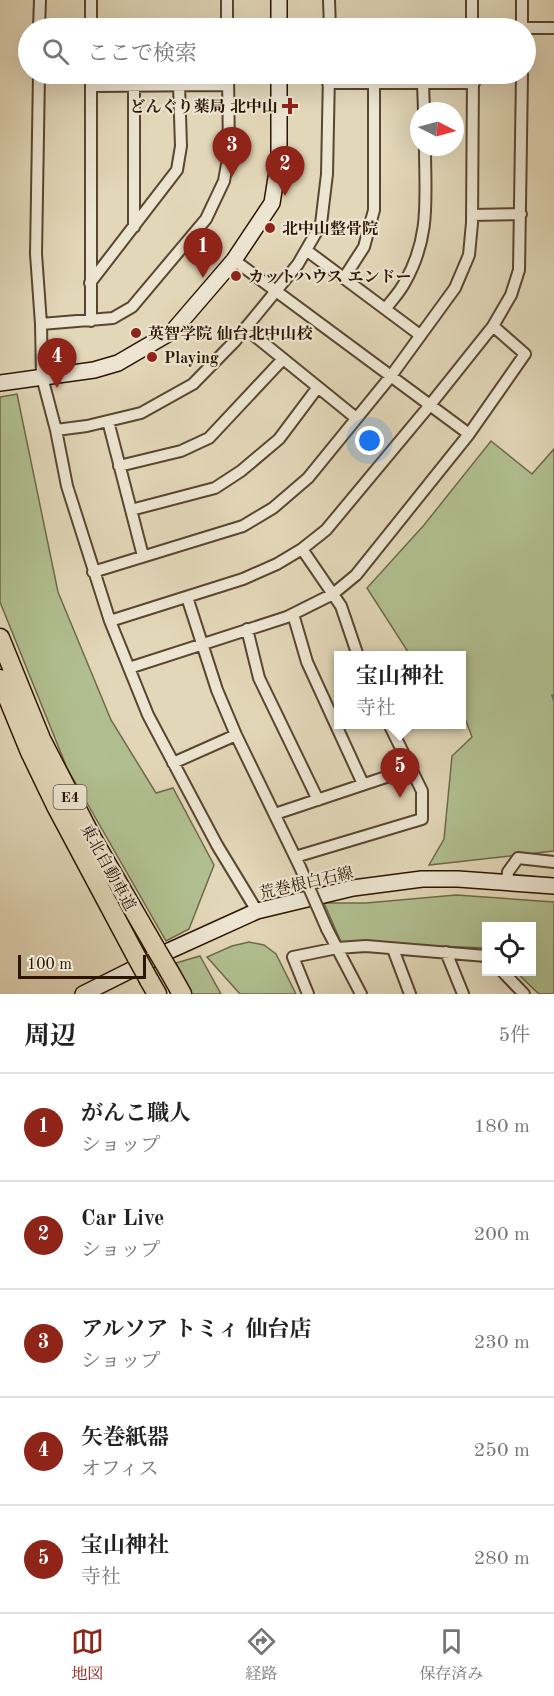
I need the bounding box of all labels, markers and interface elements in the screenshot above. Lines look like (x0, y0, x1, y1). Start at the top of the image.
search box (18, 18, 536, 84)
icon: search (39, 35, 72, 68)
text: ここで検索 (87, 43, 197, 65)
place label: どんぐり薬局 北中山 (130, 98, 278, 116)
marker: どんぐり薬局 北中山 (283, 99, 297, 113)
north arrow (410, 102, 464, 156)
pin: 3 (212, 128, 252, 177)
pin: 2 (266, 146, 304, 196)
place label: 北中山整骨院 (282, 220, 378, 238)
marker: 北中山整骨院 (263, 221, 277, 235)
pin: 1 (184, 228, 222, 278)
marker: カットハウス エンドー (229, 269, 243, 283)
place label: カットハウス エンドー (248, 269, 412, 286)
place label: 英智学院 仙台北中山校 (148, 325, 313, 343)
marker: 英智学院 仙台北中山校 (129, 326, 143, 340)
pin: 4 (38, 338, 76, 388)
marker: Playing (145, 350, 159, 364)
place label: Playing (164, 351, 219, 367)
your location (355, 426, 384, 455)
popup (334, 651, 466, 729)
text: 宝山神社 (356, 666, 444, 688)
text: 寺社 (356, 699, 396, 719)
pin: 5 (380, 748, 420, 798)
road number: E4 (54, 785, 86, 809)
street label: 東北自動車道 (77, 821, 139, 914)
street label: 荒巻根白石線 (257, 863, 355, 903)
map controls (482, 922, 536, 976)
button: locate (482, 922, 536, 976)
scale bar (18, 952, 146, 980)
text: 100 m (27, 957, 72, 973)
text: 周辺 (24, 1024, 76, 1050)
text: 5件 (498, 1026, 530, 1046)
text: がんこ職人 (81, 1103, 191, 1125)
text: 1 (38, 1117, 49, 1137)
text: 180 m (474, 1117, 530, 1137)
text: ショップ (81, 1136, 161, 1156)
text: Car Live (81, 1208, 164, 1230)
text: 2 (38, 1225, 49, 1245)
text: 200 m (474, 1225, 530, 1245)
text: ショップ (81, 1241, 161, 1261)
text: アルソア トミィ 仙台店 (81, 1319, 312, 1341)
text: 3 (38, 1333, 49, 1353)
text: 230 m (474, 1333, 530, 1353)
text: ショップ (81, 1352, 161, 1372)
text: 矢巻紙器 (81, 1427, 169, 1449)
text: 4 (38, 1441, 49, 1461)
text: 250 m (474, 1441, 530, 1461)
text: オフィス (81, 1460, 159, 1480)
text: 宝山神社 (81, 1535, 169, 1557)
text: 5 (38, 1549, 49, 1569)
text: 280 m (474, 1549, 530, 1569)
text: 寺社 (81, 1568, 121, 1588)
tab: 地図 (71, 1625, 104, 1685)
tab: 経路 (245, 1625, 278, 1685)
tab: 保存済み (419, 1625, 483, 1685)

